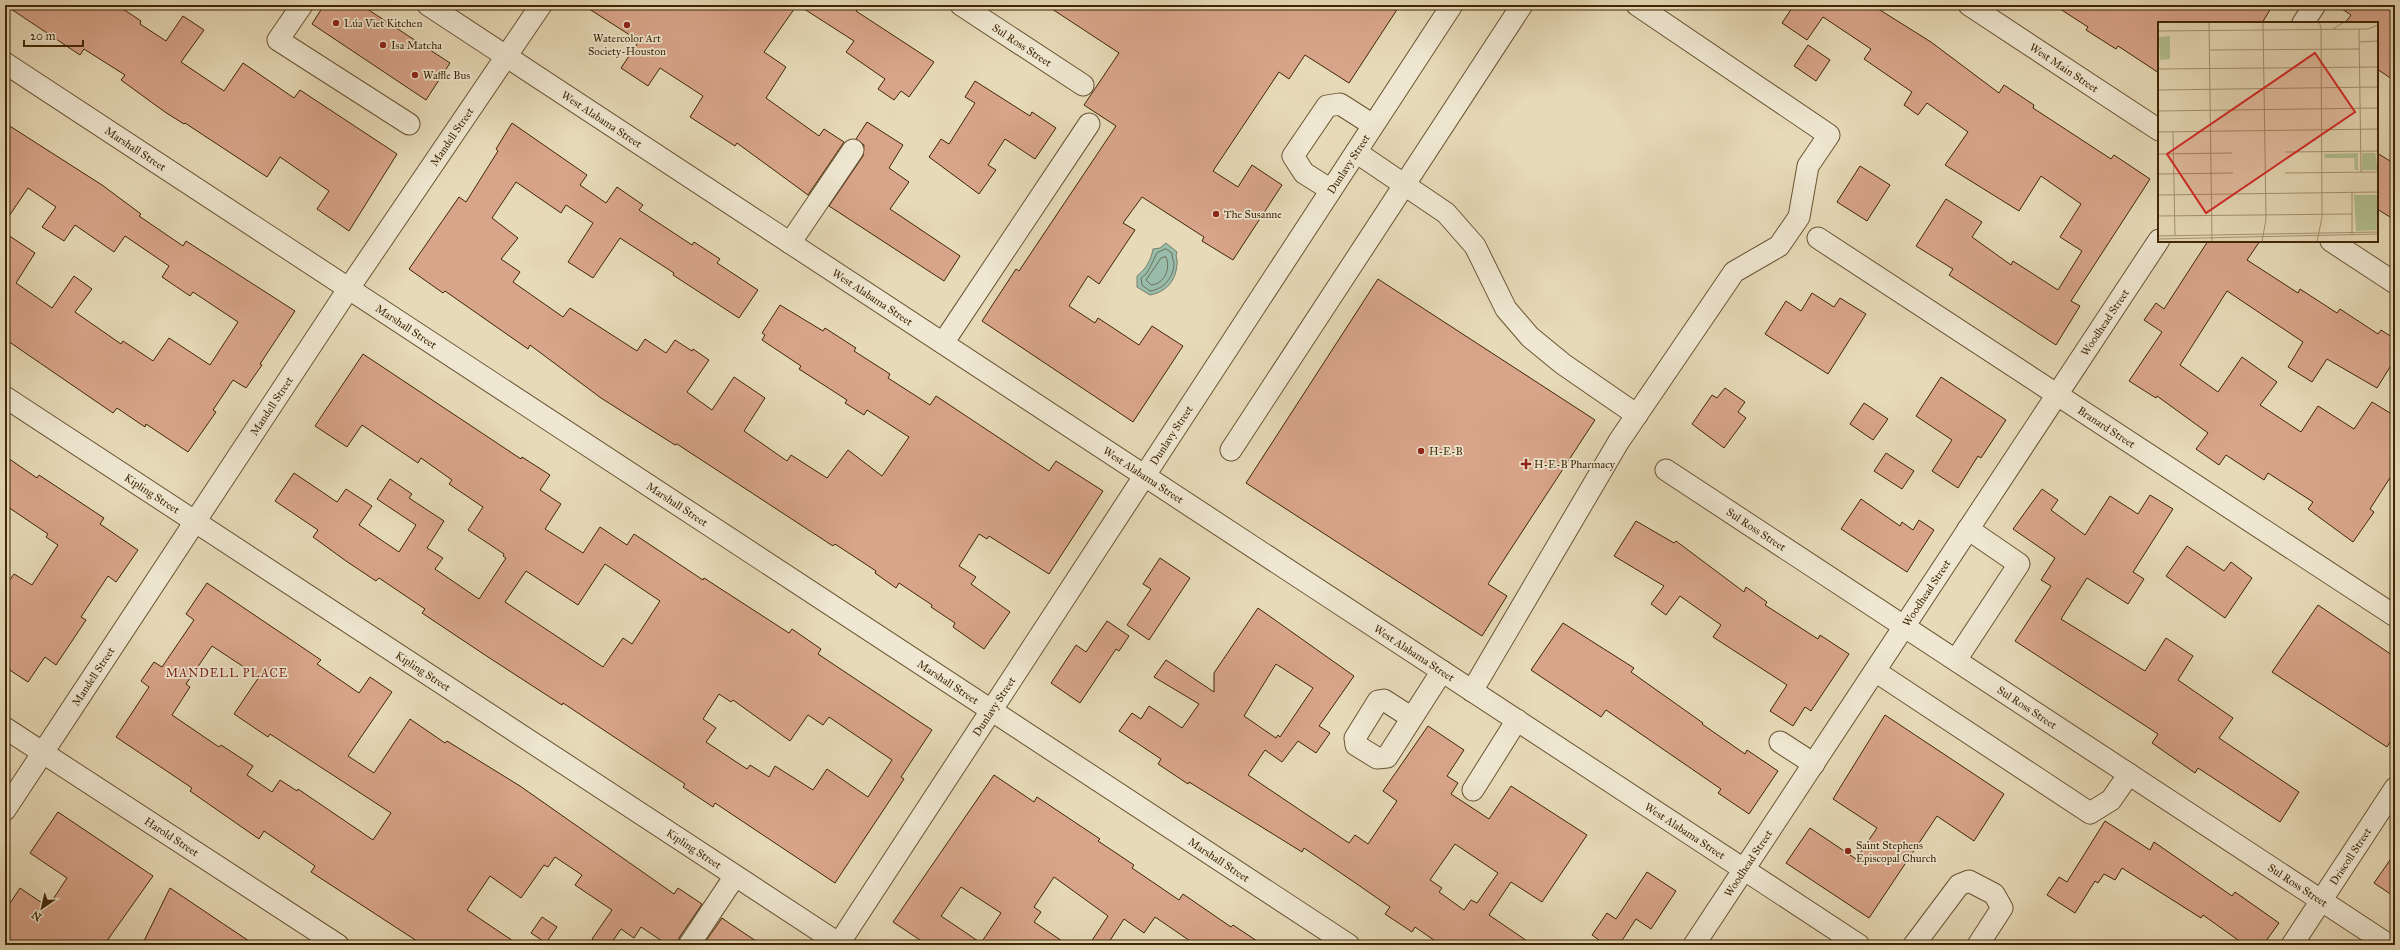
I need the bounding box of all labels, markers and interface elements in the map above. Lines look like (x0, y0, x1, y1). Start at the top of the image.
place label: Lúa Viet Kitchen (344, 17, 422, 30)
marker: Lúa Viet Kitchen (331, 18, 341, 28)
marker: Watercolor Art Society-Houston (622, 20, 632, 30)
street label: Sul Ross Street (990, 21, 1054, 70)
scale bar (24, 22, 83, 48)
inset map (2158, 22, 2378, 242)
text: 20 m (30, 29, 56, 43)
place label: Watercolor Art Society-Houston (588, 32, 666, 58)
place label: Isa Matcha (391, 39, 442, 52)
marker: Isa Matcha (378, 40, 388, 50)
street label: West Main Street (2027, 41, 2101, 95)
place label: Waffle Bus (423, 69, 470, 82)
marker: Waffle Bus (410, 70, 420, 80)
street label: West Alabama Street (559, 88, 644, 151)
street label: Mandell Street (428, 105, 477, 169)
street label: Marshall Street (102, 124, 168, 174)
street label: Dunlavy Street (1325, 132, 1373, 196)
place label: The Susanne (1224, 208, 1282, 221)
marker: The Susanne (1211, 209, 1221, 219)
street label: West Alabama Street (830, 266, 915, 329)
street label: Woodhead Street (2078, 287, 2132, 358)
street label: Marshall Street (373, 302, 439, 352)
street label: Mandell Street (248, 374, 296, 438)
street label: Dunlavy Street (1147, 403, 1196, 468)
street label: Branard Street (2075, 404, 2138, 451)
street label: West Alabama Street (1100, 444, 1186, 507)
place label: H-E-B (1429, 445, 1463, 458)
marker: H-E-B (1416, 446, 1426, 456)
place label: H-E-B Pharmacy (1534, 458, 1616, 471)
marker: H-E-B Pharmacy (1521, 459, 1531, 469)
street label: Kipling Street (122, 471, 182, 517)
street label: Marshall Street (644, 480, 710, 529)
street label: Sul Ross Street (1724, 505, 1788, 554)
street label: Woodhead Street (1900, 557, 1954, 629)
street label: West Alabama Street (1371, 622, 1457, 684)
street label: Mandell Street (69, 645, 118, 709)
street label: Kipling Street (393, 649, 453, 694)
street label: Marshall Street (915, 657, 981, 707)
district label: MANDELL PLACE (166, 666, 288, 680)
street label: Dunlavy Street (970, 674, 1018, 739)
street label: Sul Ross Street (1995, 683, 2059, 732)
street label: West Alabama Street (1642, 800, 1728, 862)
street label: Harold Street (142, 815, 201, 860)
street label: Driscoll Street (2327, 825, 2374, 888)
street label: Kipling Street (664, 826, 724, 872)
street label: Woodhead Street (1722, 827, 1775, 899)
street label: Marshall Street (1186, 835, 1252, 885)
place label: Saint Stephens Episcopal Church (1856, 839, 1936, 865)
marker: Saint Stephens Episcopal Church (1843, 846, 1853, 856)
street label: Sul Ross Street (2265, 861, 2330, 910)
north arrow (22, 888, 62, 928)
text: N (29, 908, 44, 924)

